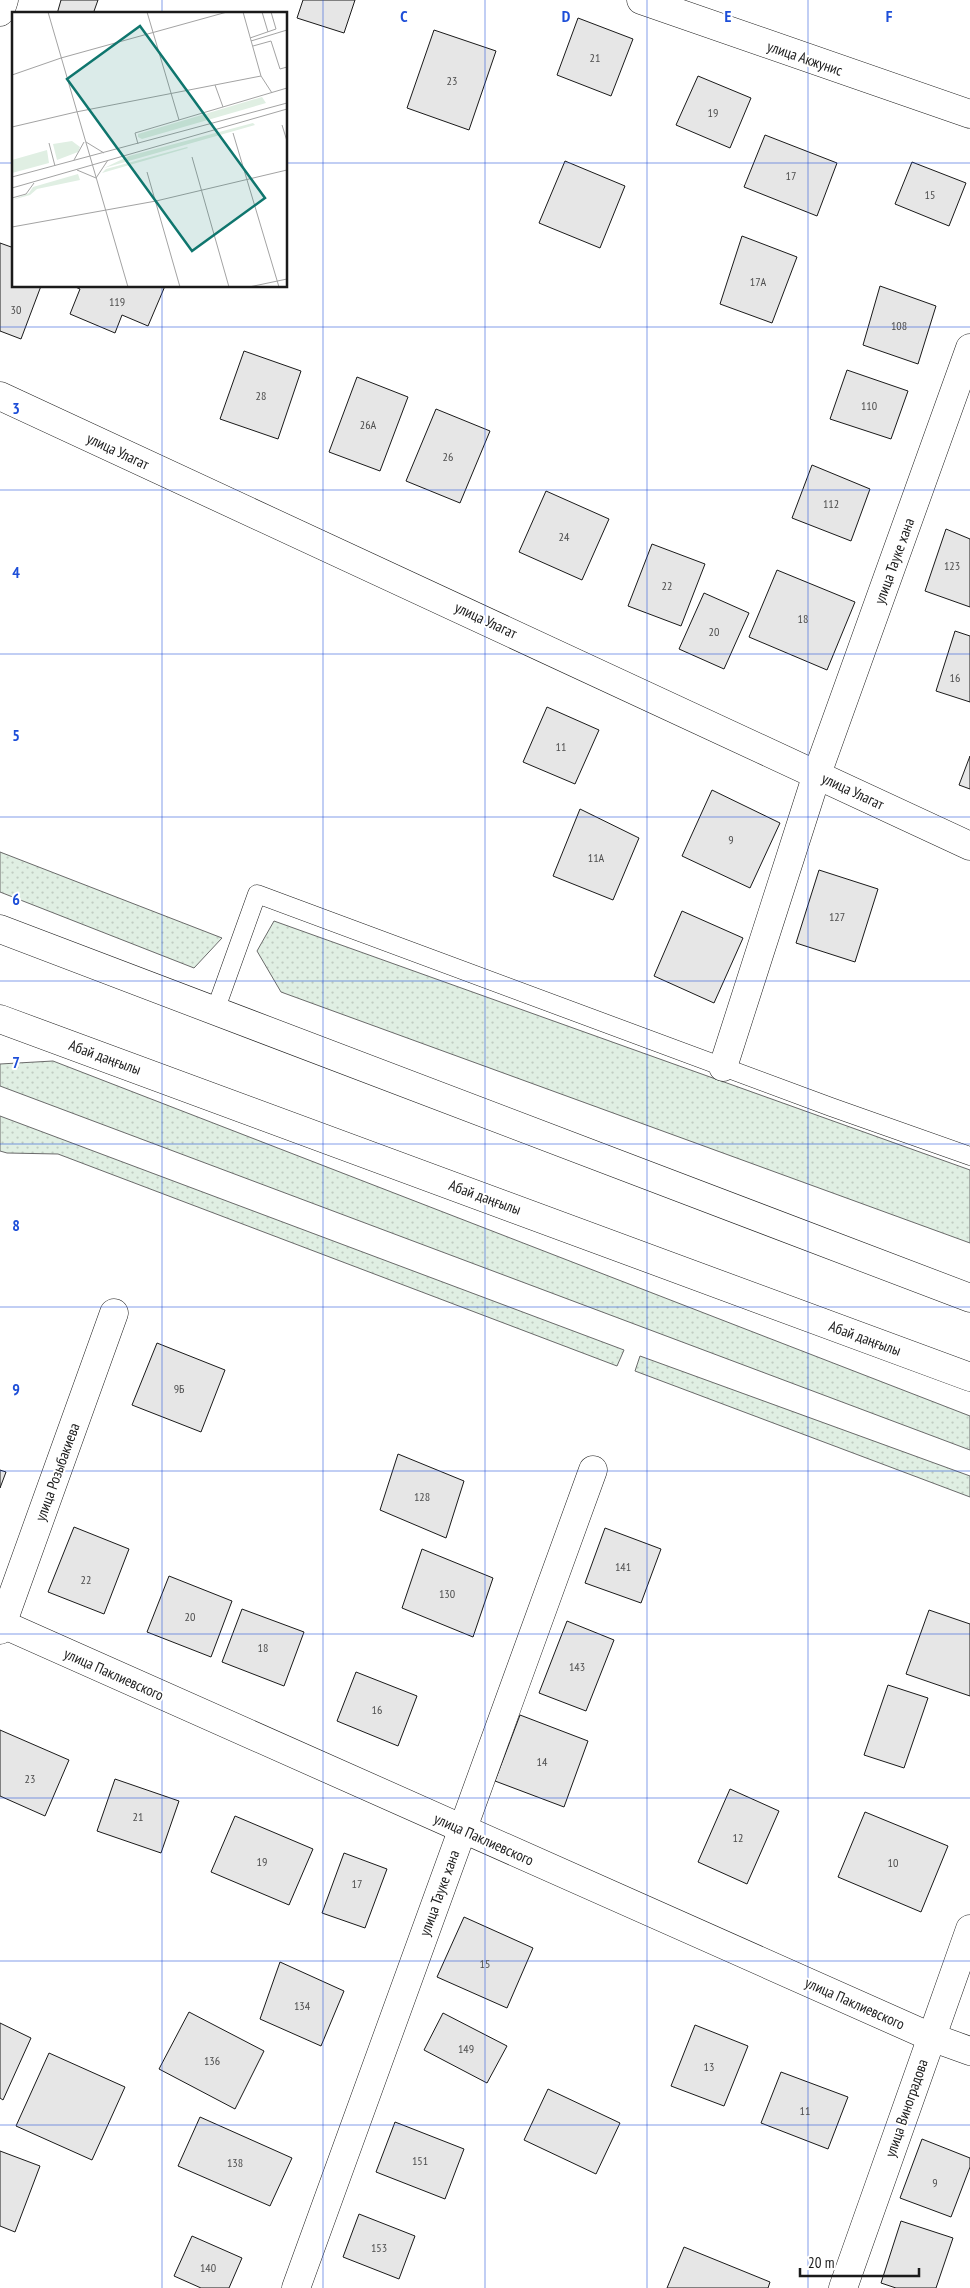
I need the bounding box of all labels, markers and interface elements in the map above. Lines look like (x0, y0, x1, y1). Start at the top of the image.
text: C (400, 6, 408, 26)
text: D (562, 6, 571, 26)
text: E (725, 6, 732, 26)
text: F (886, 6, 893, 26)
inset map (12, 12, 288, 288)
street label: улица Акжунис (765, 36, 846, 80)
house number: 21 (590, 50, 600, 65)
house number: 23 (447, 73, 457, 88)
house number: 19 (708, 105, 718, 120)
house number: 17 (786, 168, 796, 183)
house number: 15 (925, 187, 935, 202)
house number: 17А (750, 274, 767, 289)
house number: 119 (109, 294, 125, 309)
house number: 30 (11, 302, 21, 317)
house number: 108 (891, 318, 907, 333)
house number: 28 (256, 388, 266, 403)
text: 3 (12, 398, 20, 418)
house number: 110 (861, 398, 877, 413)
house number: 26А (360, 417, 377, 432)
street label: улица Улагат (84, 428, 152, 474)
house number: 26 (443, 449, 453, 464)
house number: 112 (823, 496, 839, 511)
street label: улица Тауке хана (870, 515, 918, 607)
house number: 24 (559, 529, 570, 544)
house number: 123 (944, 558, 960, 573)
text: 4 (12, 562, 20, 582)
house number: 22 (662, 578, 672, 593)
street label: улица Улагат (452, 597, 520, 643)
house number: 18 (798, 611, 808, 626)
house number: 20 (709, 624, 719, 639)
house number: 16 (950, 670, 960, 685)
text: 5 (12, 725, 20, 745)
house number: 11 (556, 739, 566, 754)
street label: улица Улагат (819, 768, 887, 814)
house number: 9 (728, 832, 734, 847)
house number: 11А (588, 850, 605, 865)
text: 6 (12, 889, 20, 909)
house number: 127 (829, 909, 845, 924)
street label: Абай даңғылы (66, 1035, 144, 1079)
text: 7 (12, 1052, 20, 1072)
street label: Абай даңғылы (446, 1175, 524, 1219)
text: 8 (12, 1215, 20, 1235)
street label: Абай даңғылы (826, 1316, 904, 1360)
text: 9 (12, 1379, 20, 1399)
house number: 9Б (174, 1381, 184, 1396)
street label: улица Розыбакиева (30, 1420, 84, 1524)
house number: 128 (414, 1489, 430, 1504)
house number: 141 (615, 1559, 631, 1574)
house number: 22 (81, 1572, 91, 1587)
house number: 130 (439, 1586, 455, 1601)
house number: 20 (185, 1609, 195, 1624)
house number: 18 (258, 1640, 268, 1655)
street label: улица Паклиевского (61, 1644, 167, 1704)
house number: 143 (569, 1659, 585, 1674)
house number: 16 (372, 1702, 382, 1717)
house number: 14 (537, 1754, 548, 1769)
house number: 23 (25, 1771, 35, 1786)
house number: 21 (133, 1809, 143, 1824)
street label: улица Паклиевского (431, 1809, 537, 1869)
house number: 12 (733, 1830, 743, 1845)
street label: улица Тауке хана (415, 1847, 463, 1939)
house number: 19 (257, 1854, 267, 1869)
house number: 10 (888, 1855, 898, 1870)
house number: 17 (352, 1876, 362, 1891)
house number: 15 (480, 1956, 490, 1971)
street label: улица Паклиевского (802, 1973, 908, 2033)
house number: 134 (294, 1998, 311, 2013)
house number: 149 (458, 2041, 474, 2056)
house number: 136 (204, 2053, 220, 2068)
street label: улица Виноградова (880, 2056, 932, 2160)
house number: 13 (704, 2059, 714, 2074)
house number: 11 (800, 2103, 810, 2118)
house number: 151 (412, 2153, 428, 2168)
house number: 138 (227, 2155, 243, 2170)
house number: 9 (932, 2175, 938, 2190)
house number: 153 (371, 2240, 387, 2255)
scale bar (800, 2246, 919, 2278)
text: 20 m (808, 2253, 834, 2272)
house number: 140 (200, 2260, 216, 2275)

